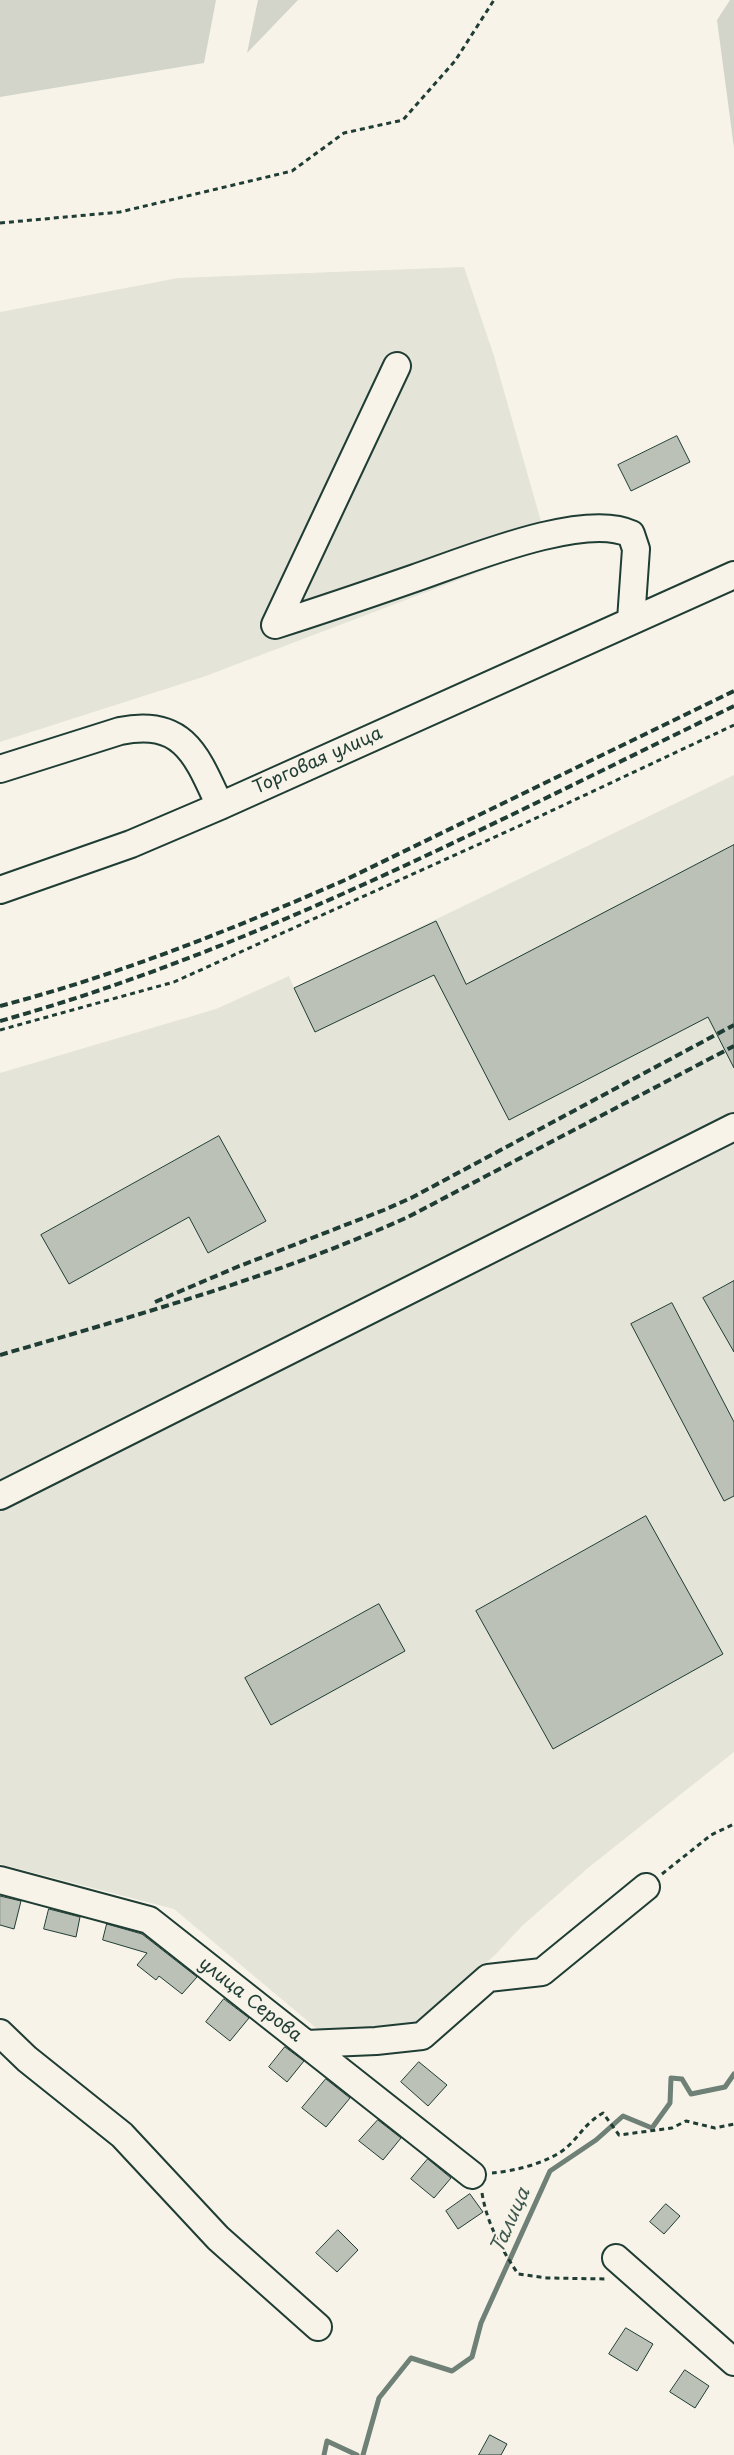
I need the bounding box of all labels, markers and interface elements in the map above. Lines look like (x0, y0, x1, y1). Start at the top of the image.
street label: Торговая улица (250, 723, 386, 799)
street label: улица Серова (194, 1953, 306, 2047)
water label: Талица (486, 2185, 536, 2257)

